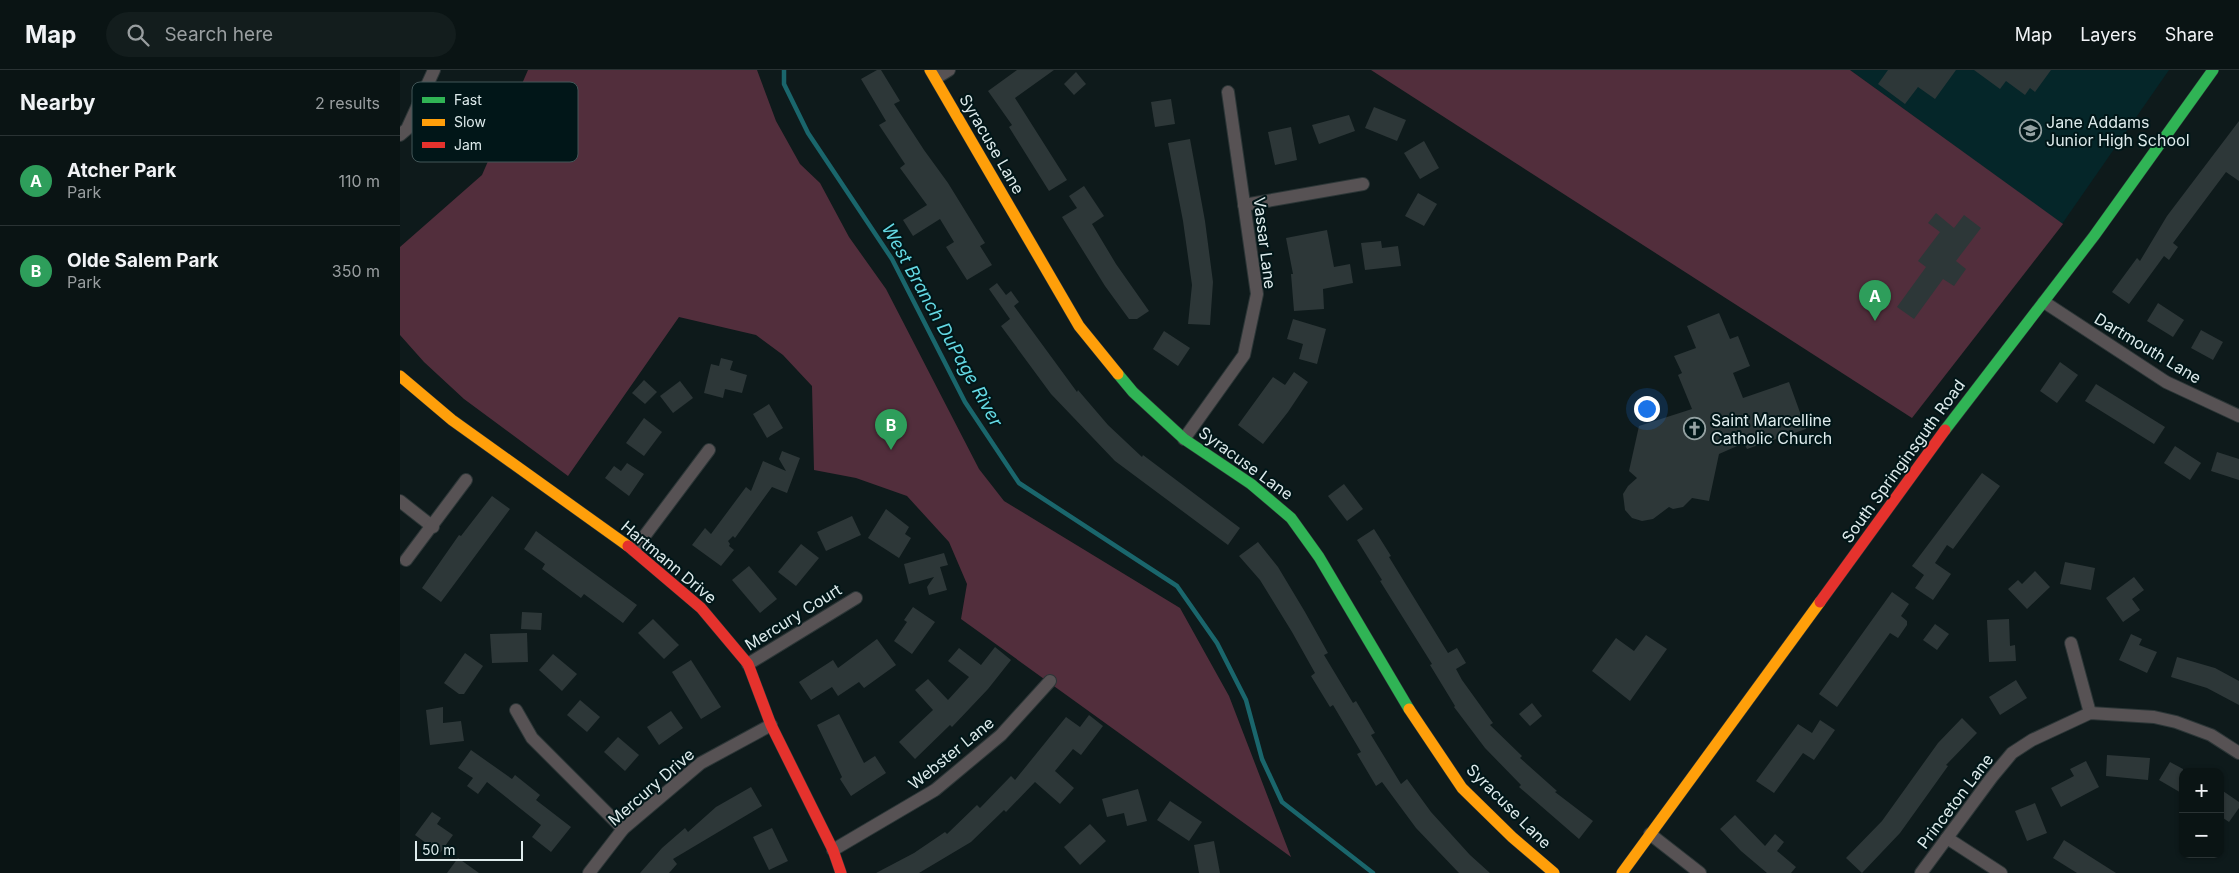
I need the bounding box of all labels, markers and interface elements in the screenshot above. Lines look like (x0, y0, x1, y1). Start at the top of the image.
search box (106, 12, 456, 57)
text: Map (25, 20, 76, 49)
icon: search (124, 21, 152, 49)
text: Search here (164, 23, 273, 46)
text: Map (2015, 24, 2052, 45)
text: Layers (2080, 24, 2137, 45)
text: Share (2165, 24, 2214, 45)
legend (412, 82, 578, 162)
text: Nearby (20, 90, 95, 115)
text: Fast (454, 91, 482, 108)
street label: Syracuse Lane (955, 91, 1029, 197)
text: 2 results (315, 93, 380, 113)
place label: Jane Addams Junior High School (2046, 112, 2190, 150)
text: Slow (454, 113, 486, 130)
school or university icon: Jane Addams Junior High School (2018, 119, 2042, 143)
text: Jam (454, 136, 482, 153)
text: Atcher Park (67, 159, 176, 182)
text: A (30, 171, 42, 191)
text: 110 m (338, 171, 380, 191)
text: Park (67, 182, 101, 202)
street label: Vassar Lane (1249, 196, 1281, 290)
water label: West Branch DuPage River (877, 220, 1007, 430)
text: Olde Salem Park (67, 249, 219, 272)
text: B (31, 261, 41, 281)
text: 350 m (332, 261, 380, 281)
text: Park (67, 272, 101, 292)
pin: A (1859, 280, 1891, 321)
street label: Dartmouth Lane (2091, 308, 2205, 388)
street label: South Springinsguth Road (1837, 376, 1969, 546)
your location (1634, 396, 1660, 422)
pin: B (875, 409, 907, 450)
place label: Saint Marcelline Catholic Church (1711, 410, 1832, 448)
church icon: Saint Marcelline Catholic Church (1683, 417, 1707, 441)
street label: Syracuse Lane (1195, 422, 1297, 504)
street label: Hartmann Drive (617, 516, 721, 608)
street label: Mercury Court (741, 579, 845, 655)
street label: Webster Lane (904, 712, 998, 794)
street label: Mercury Drive (604, 744, 698, 830)
street label: Princeton Lane (1913, 750, 1997, 852)
street label: Syracuse Lane (1462, 759, 1556, 853)
map controls (2179, 768, 2224, 858)
button: + (2179, 768, 2224, 813)
button: − (2179, 813, 2224, 858)
scale bar (415, 838, 522, 861)
text: 50 m (422, 841, 456, 858)

